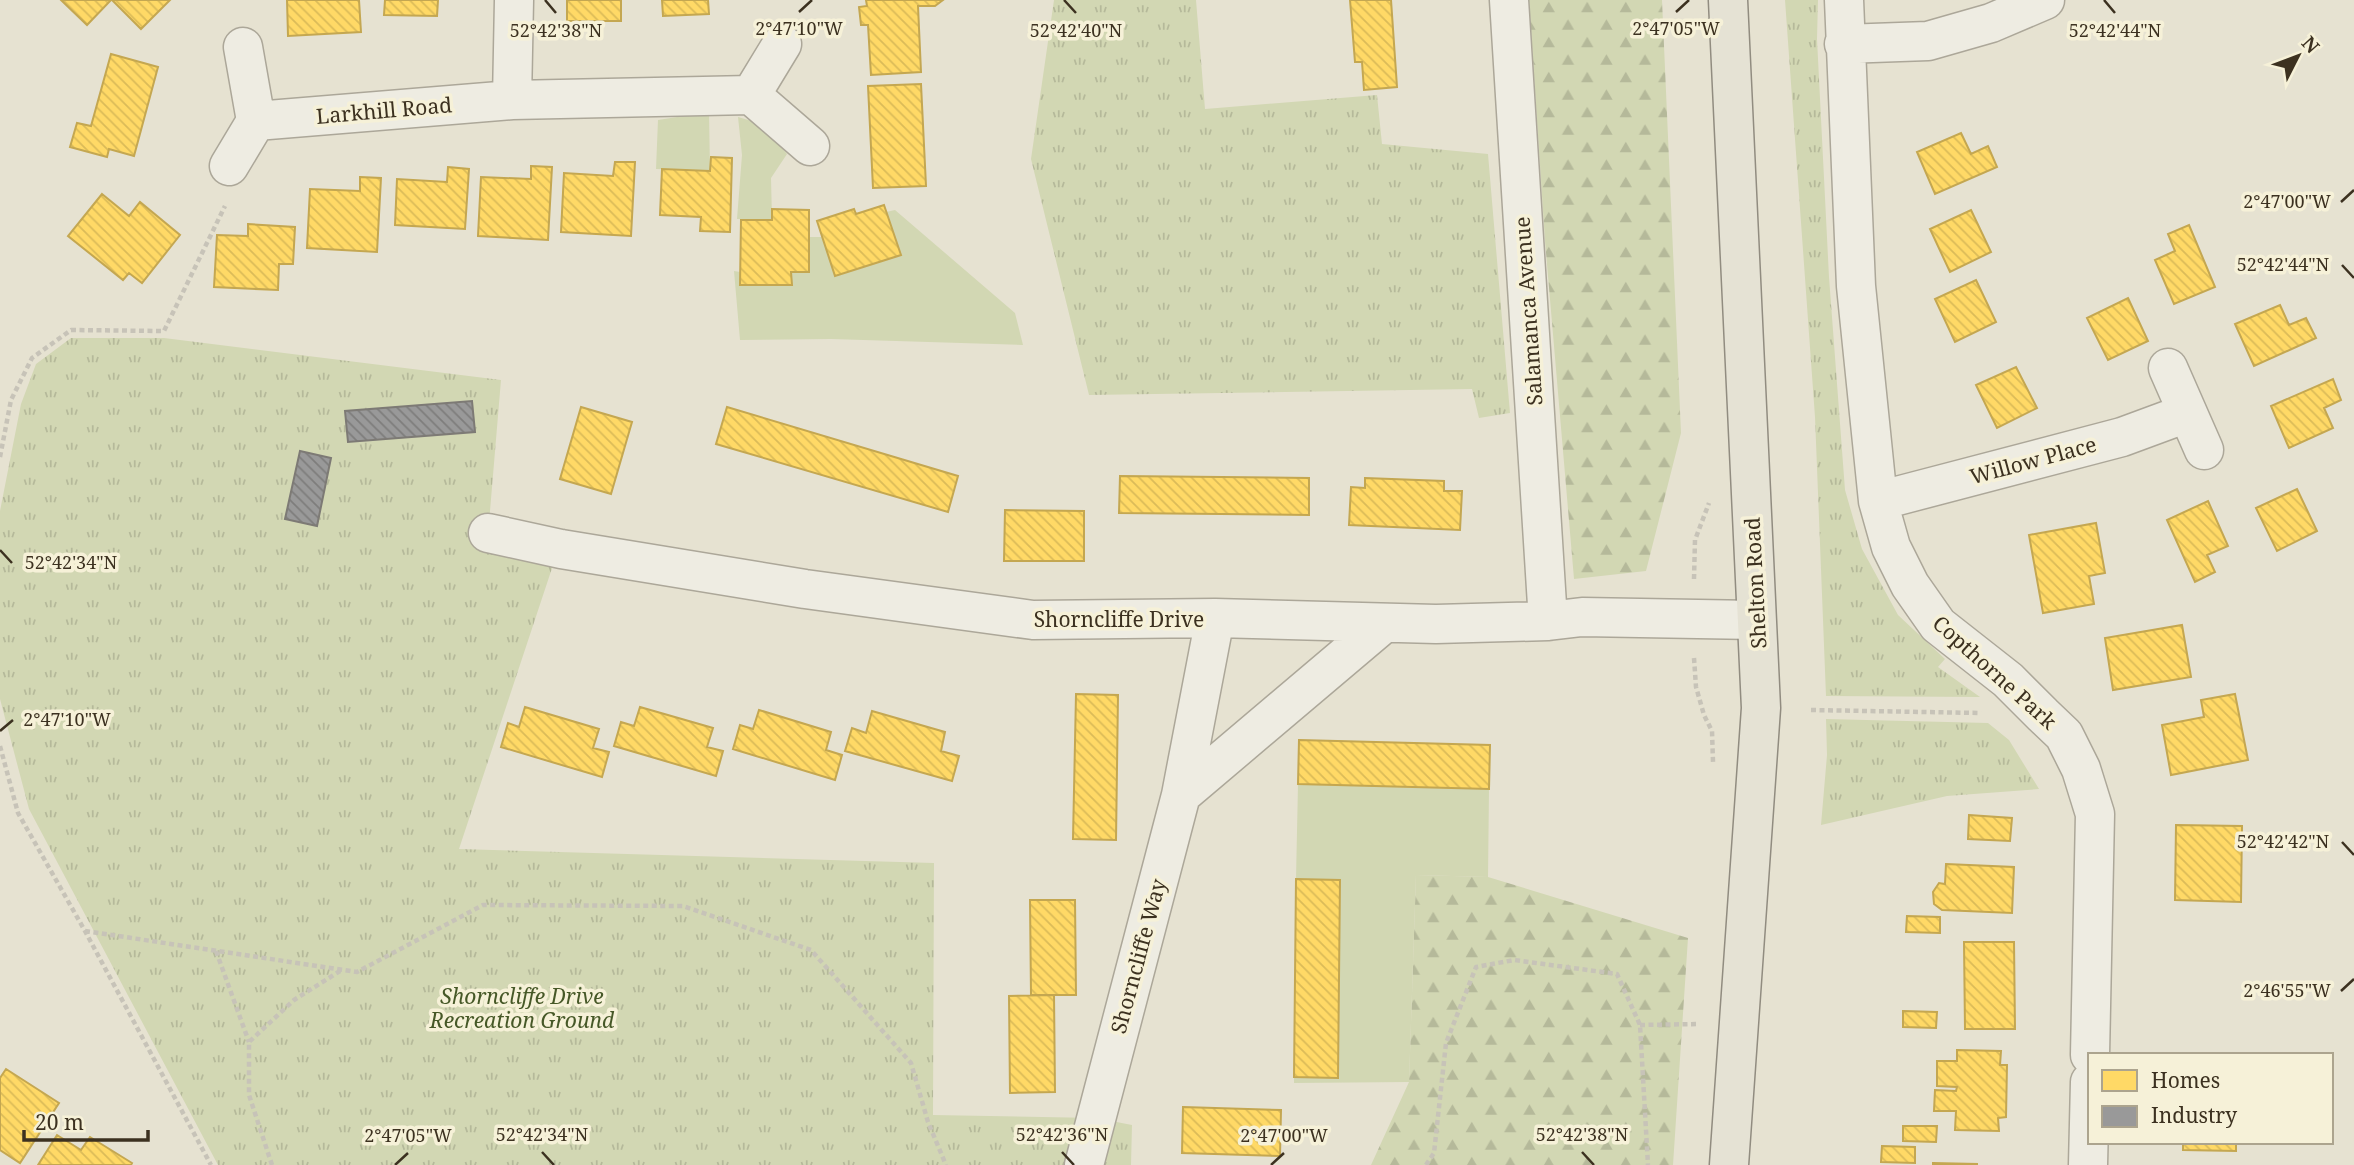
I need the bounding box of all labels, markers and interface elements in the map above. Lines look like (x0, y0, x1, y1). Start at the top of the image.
text: 2°47'10"W (755, 16, 843, 40)
text: 2°47'05"W (1632, 16, 1720, 40)
text: 52°42'38"N (510, 18, 603, 42)
text: 52°42'40"N (1030, 18, 1123, 42)
text: 52°42'44"N (2069, 18, 2162, 42)
north arrow (2263, 21, 2333, 91)
text: N (2296, 30, 2325, 59)
street label: Larkhill Road (315, 90, 453, 130)
text: 2°47'00"W (2243, 189, 2331, 213)
street label: Salamanca Avenue (1507, 216, 1549, 406)
text: 52°42'44"N (2237, 252, 2330, 276)
street label: Willow Place (1967, 430, 2099, 490)
street label: Shelton Road (1738, 516, 1772, 649)
text: 52°42'34"N (25, 550, 118, 574)
street label: Shorncliffe Drive (1034, 605, 1204, 633)
street label: Copthorne Park (1927, 609, 2063, 736)
text: 2°47'10"W (23, 707, 111, 731)
text: 52°42'42"N (2237, 829, 2330, 853)
street label: Shorncliffe Way (1104, 875, 1172, 1037)
text: 2°46'55"W (2243, 978, 2331, 1002)
park label: Shorncliffe Drive Recreation Ground (429, 982, 615, 1034)
legend (2088, 1053, 2333, 1144)
text: Homes (2151, 1066, 2220, 1094)
scale bar (24, 1098, 149, 1142)
text: Industry (2151, 1101, 2237, 1129)
text: 20 m (35, 1108, 84, 1136)
text: 52°42'34"N (496, 1122, 589, 1146)
text: 52°42'36"N (1016, 1122, 1109, 1146)
text: 52°42'38"N (1536, 1122, 1629, 1146)
text: 2°47'05"W (364, 1123, 452, 1147)
text: 2°47'00"W (1240, 1123, 1328, 1147)

